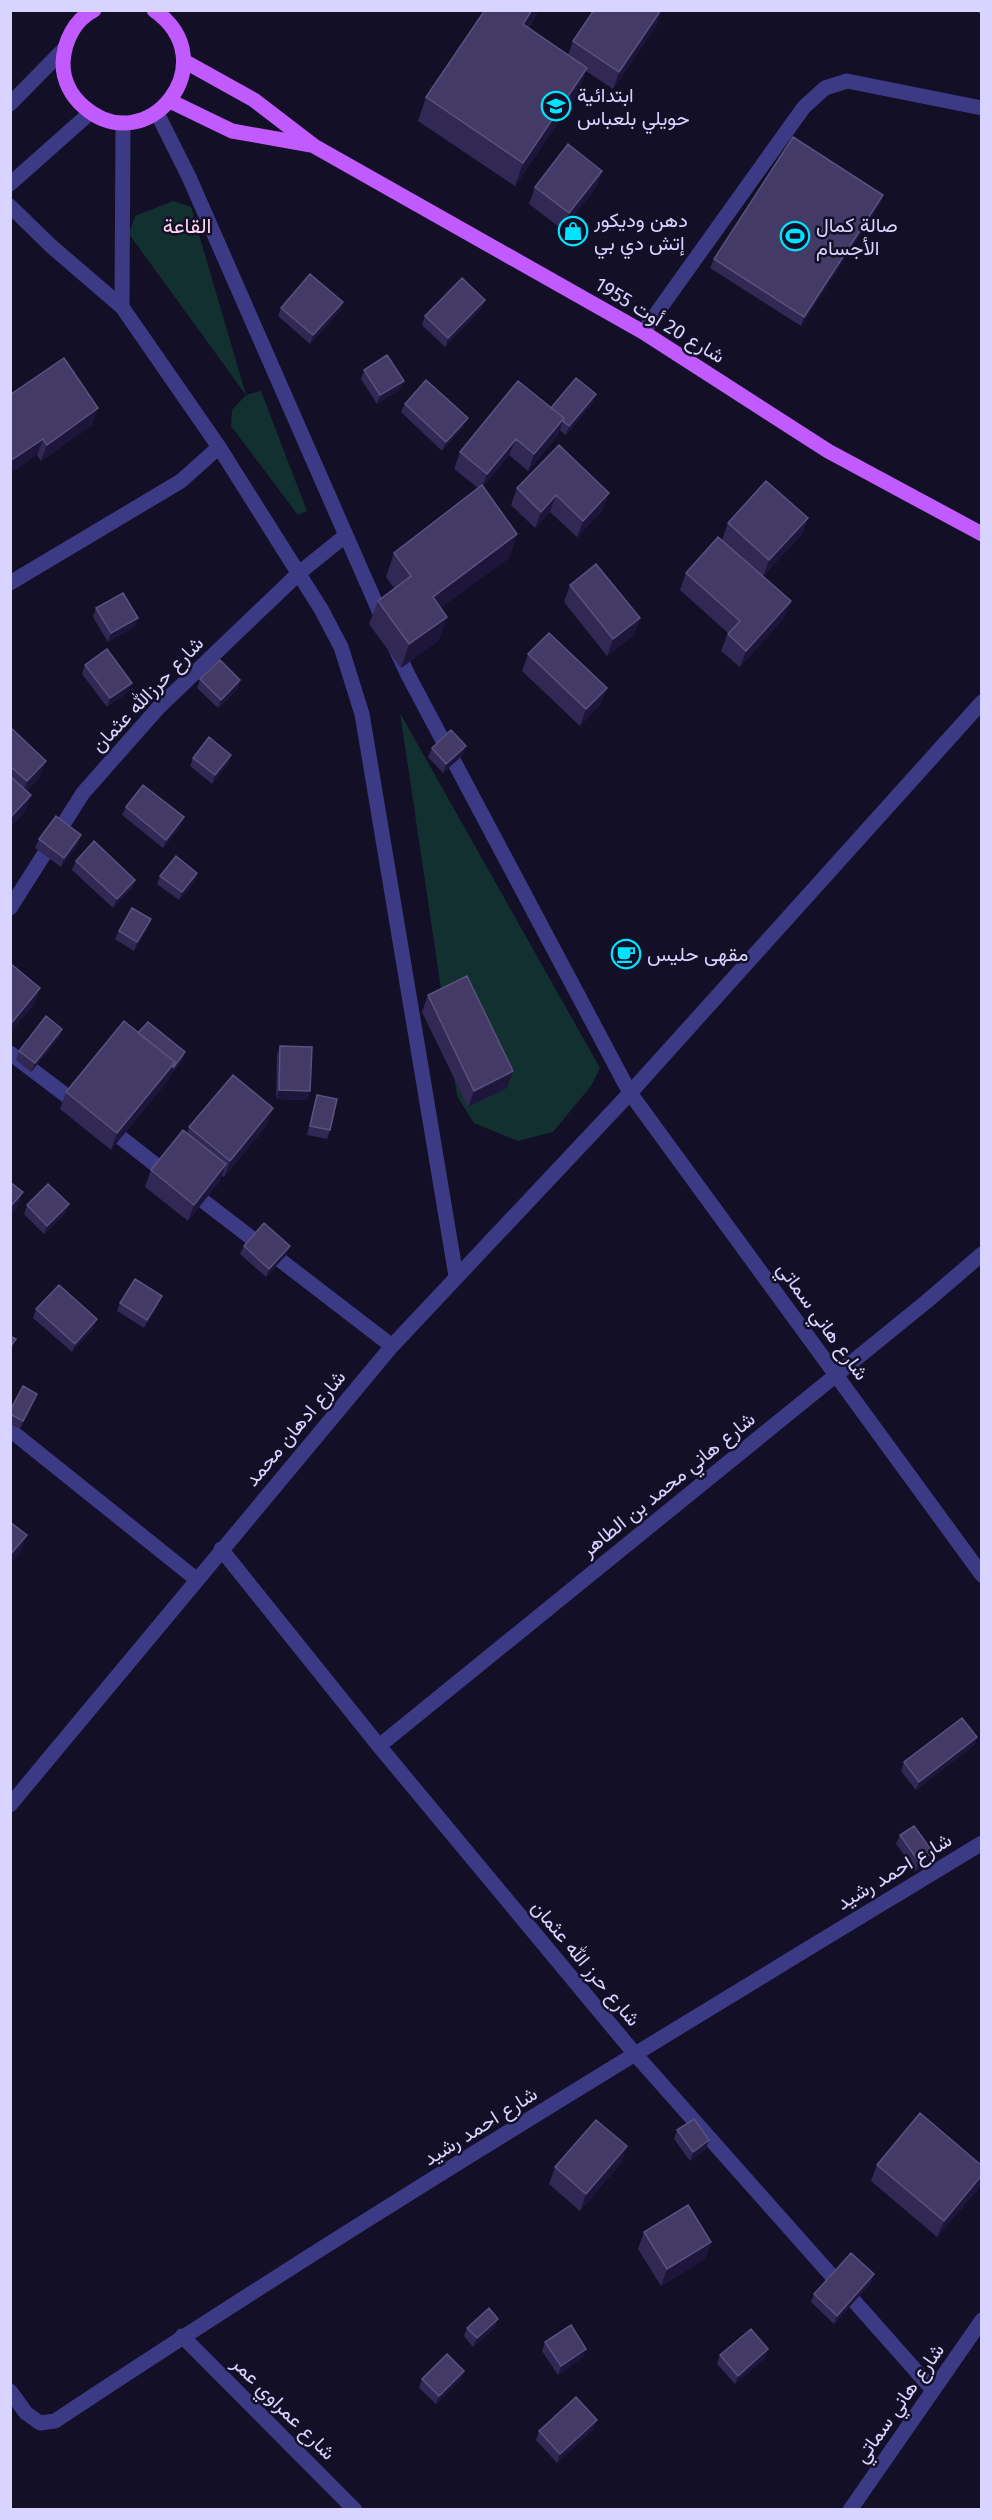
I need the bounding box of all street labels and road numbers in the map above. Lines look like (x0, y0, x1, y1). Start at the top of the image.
street label: شارع 20 أوت 1955 (590, 272, 729, 370)
street label: شارع حرزالله عثمان (86, 631, 210, 758)
street label: شارع هاني سماتي (768, 1257, 874, 1388)
street label: شارع ادهان محمد (239, 1365, 352, 1492)
street label: شارع هاني محمد بن الطاهر (575, 1406, 763, 1566)
street label: شارع احمد رشيد (832, 1827, 957, 1916)
street label: شارع حرز الله عثمان (525, 1895, 646, 2032)
street label: شارع احمد رشيد (419, 2081, 543, 2172)
street label: شارع هاني سماتي (849, 2339, 953, 2470)
street label: شارع عمراوي عمر (223, 2351, 341, 2468)

